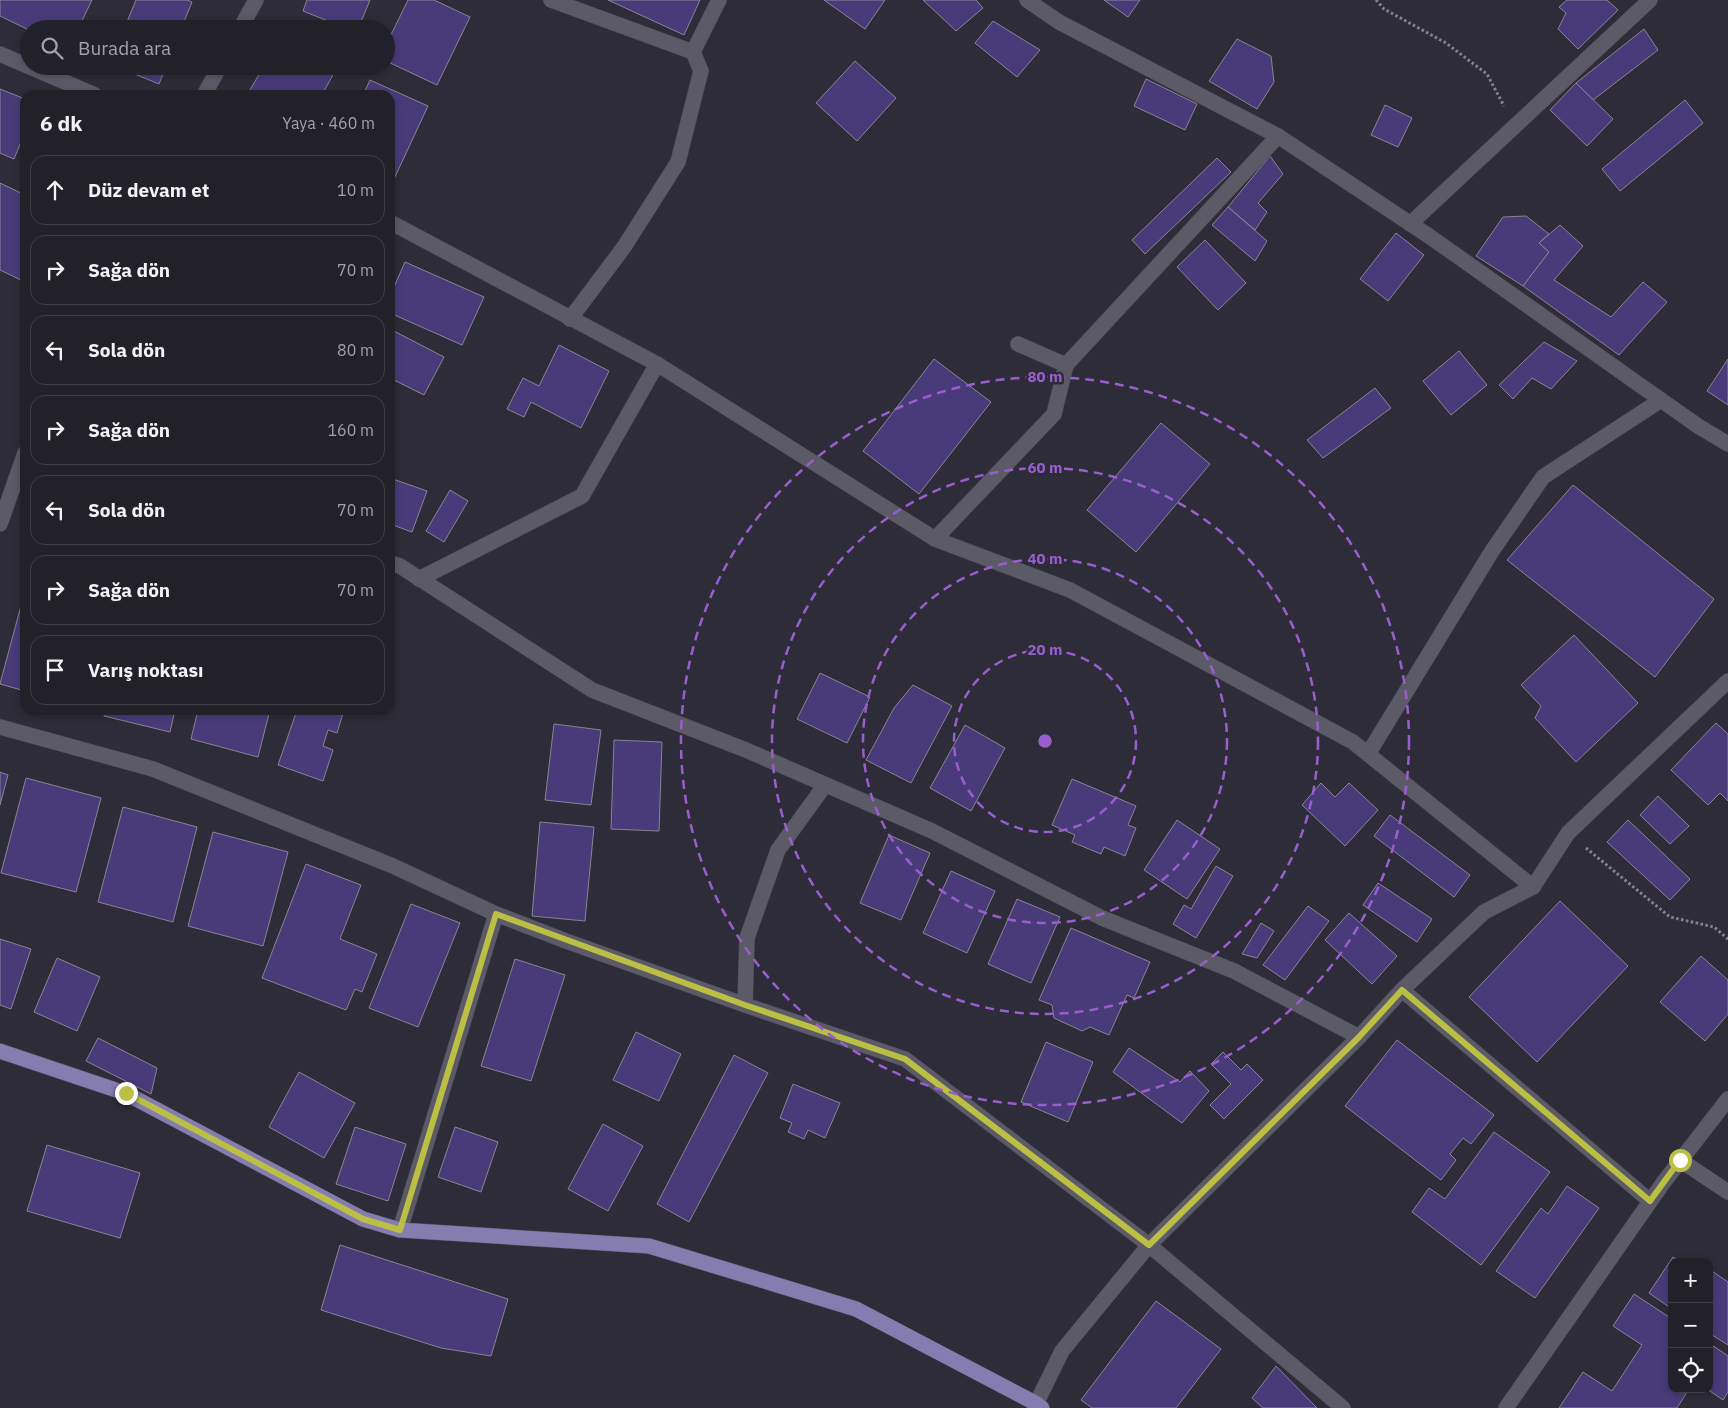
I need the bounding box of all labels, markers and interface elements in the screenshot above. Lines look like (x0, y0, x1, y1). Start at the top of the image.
search box (20, 20, 395, 75)
icon: search (38, 34, 66, 62)
text: Burada ara (78, 36, 171, 60)
text: 6 dk (40, 109, 82, 137)
text: Yaya · 460 m (282, 113, 375, 133)
icon: ahead (41, 176, 69, 204)
text: Düz devam et (88, 178, 209, 202)
text: 10 m (337, 180, 374, 200)
icon: right (41, 256, 69, 284)
text: Sağa dön (88, 258, 170, 282)
text: 70 m (337, 260, 374, 280)
icon: left (41, 336, 69, 364)
text: Sola dön (88, 338, 165, 362)
text: 80 m (337, 340, 374, 360)
text: 80 m (1028, 367, 1062, 386)
icon: right (41, 416, 69, 444)
text: Sağa dön (88, 418, 170, 442)
text: 160 m (327, 420, 374, 440)
text: 60 m (1028, 458, 1062, 477)
icon: left (41, 496, 69, 524)
text: Sola dön (88, 498, 165, 522)
text: 70 m (337, 500, 374, 520)
text: 40 m (1028, 549, 1062, 568)
icon: right (41, 576, 69, 604)
text: Sağa dön (88, 578, 170, 602)
text: 70 m (337, 580, 374, 600)
text: 20 m (1028, 640, 1062, 659)
icon: arrive (41, 656, 69, 684)
text: Varış noktası (88, 658, 203, 682)
centre of rings (1036, 732, 1054, 750)
route end (115, 1082, 138, 1105)
route start (1669, 1149, 1692, 1172)
map controls (1668, 1258, 1713, 1393)
button: + (1668, 1258, 1713, 1303)
button: − (1668, 1303, 1713, 1348)
button: locate (1668, 1348, 1713, 1393)

